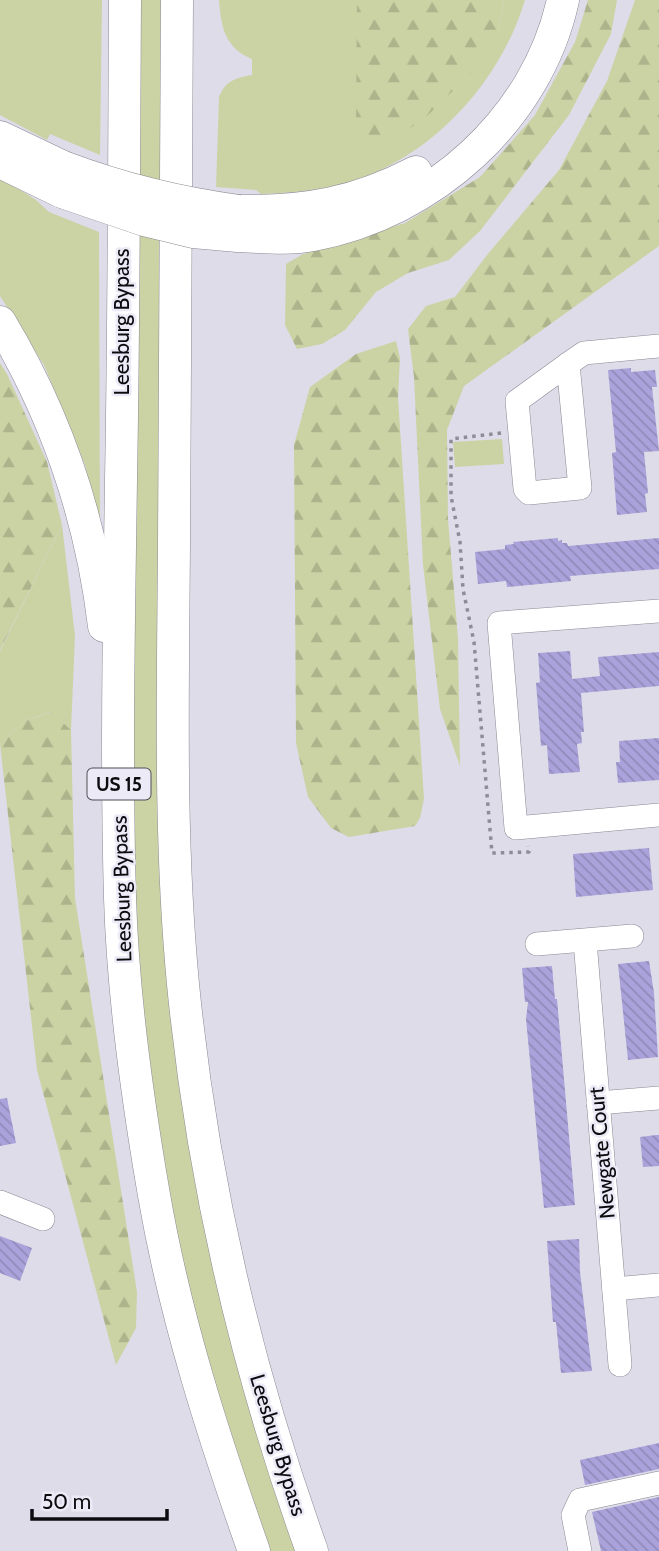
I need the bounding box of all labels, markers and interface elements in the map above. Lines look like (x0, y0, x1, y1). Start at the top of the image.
street label: Leesburg Bypass (109, 248, 134, 395)
road number: US 15 (88, 768, 150, 800)
street label: Leesburg Bypass (106, 815, 137, 963)
street label: Newgate Court (583, 1086, 620, 1220)
street label: Leesburg Bypass (245, 1371, 312, 1519)
scale bar (32, 1478, 166, 1522)
text: 50 m (42, 1489, 91, 1514)

